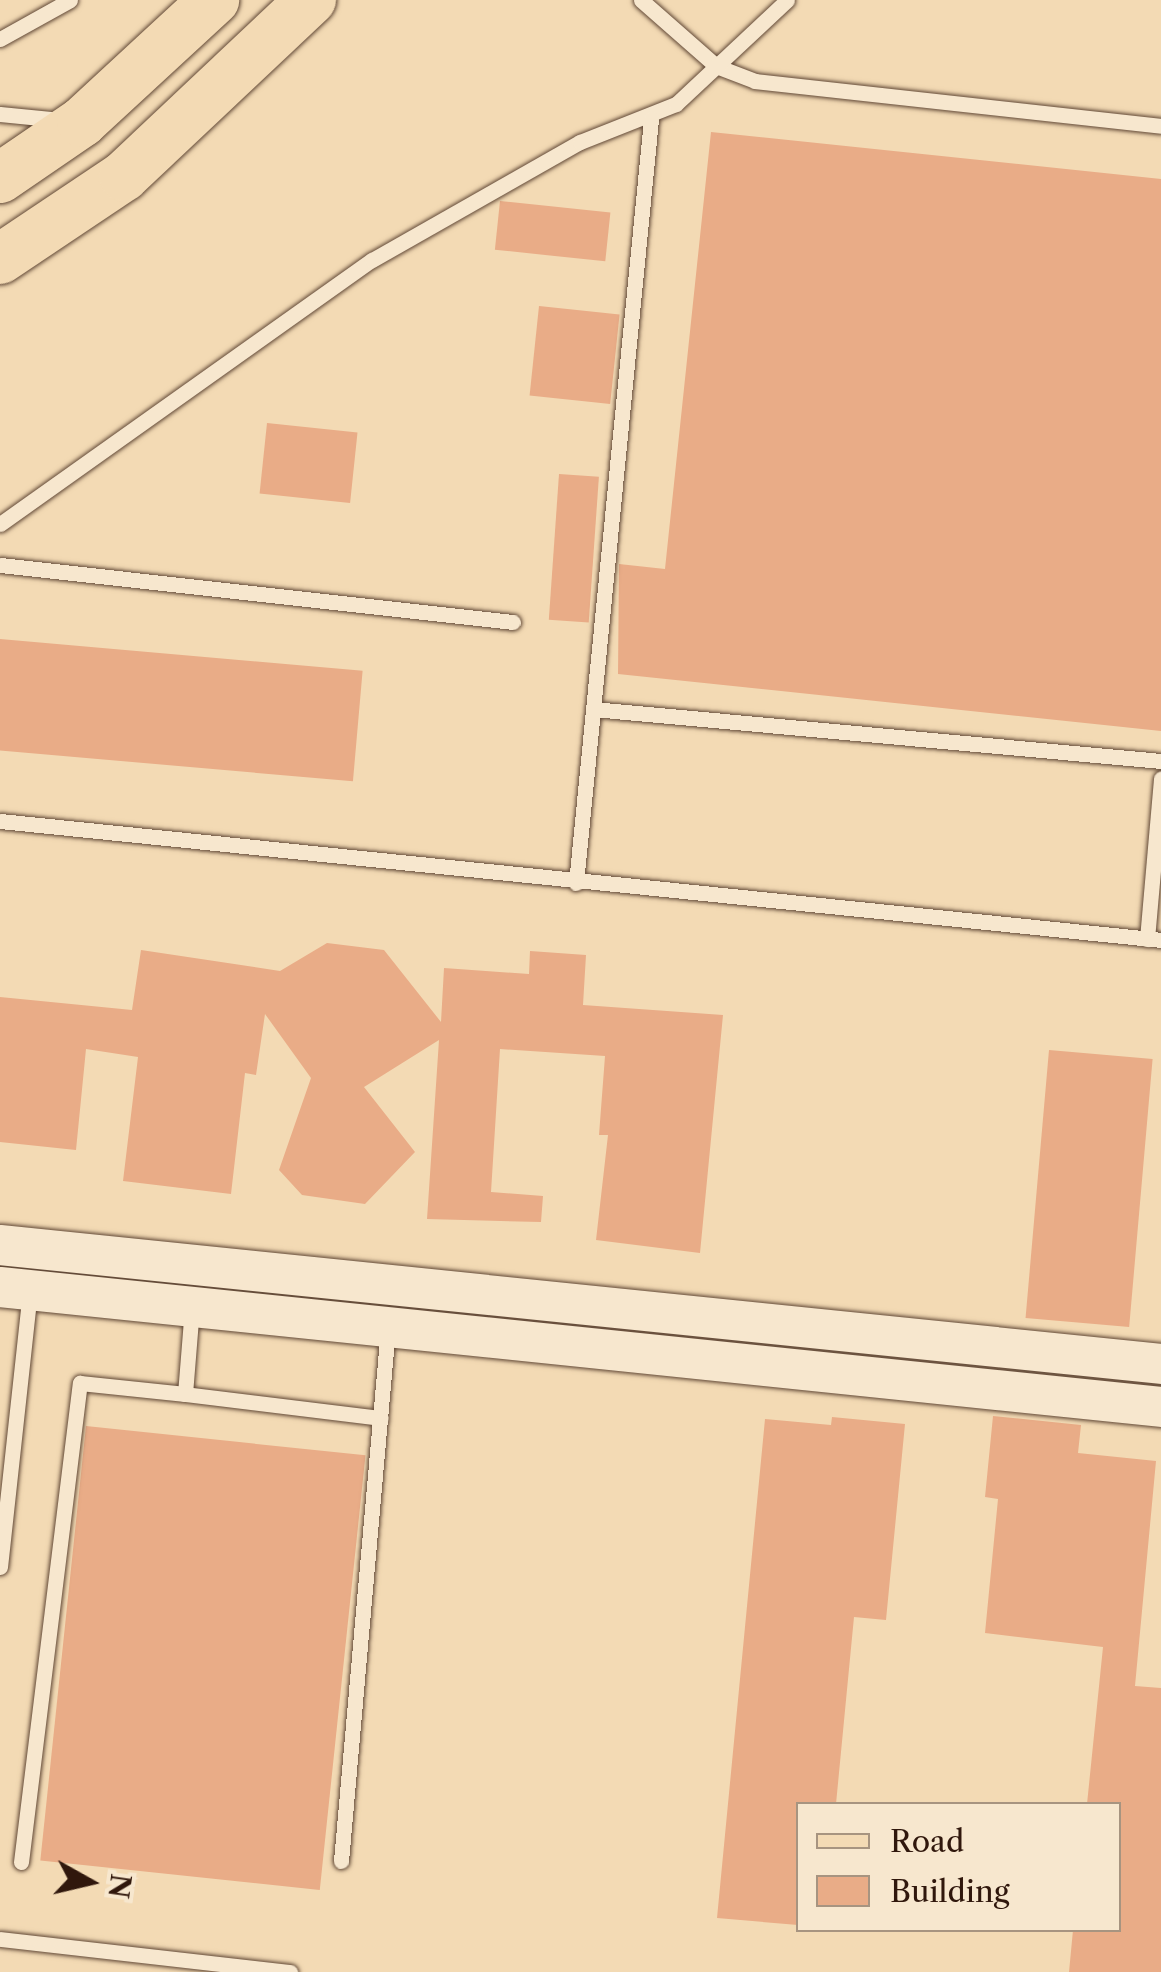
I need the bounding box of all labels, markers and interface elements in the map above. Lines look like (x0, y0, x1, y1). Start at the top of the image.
legend (796, 1802, 1121, 1932)
text: Road (890, 1823, 964, 1860)
north arrow (40, 1832, 140, 1932)
text: N (101, 1872, 138, 1901)
text: Building (890, 1873, 1010, 1910)

